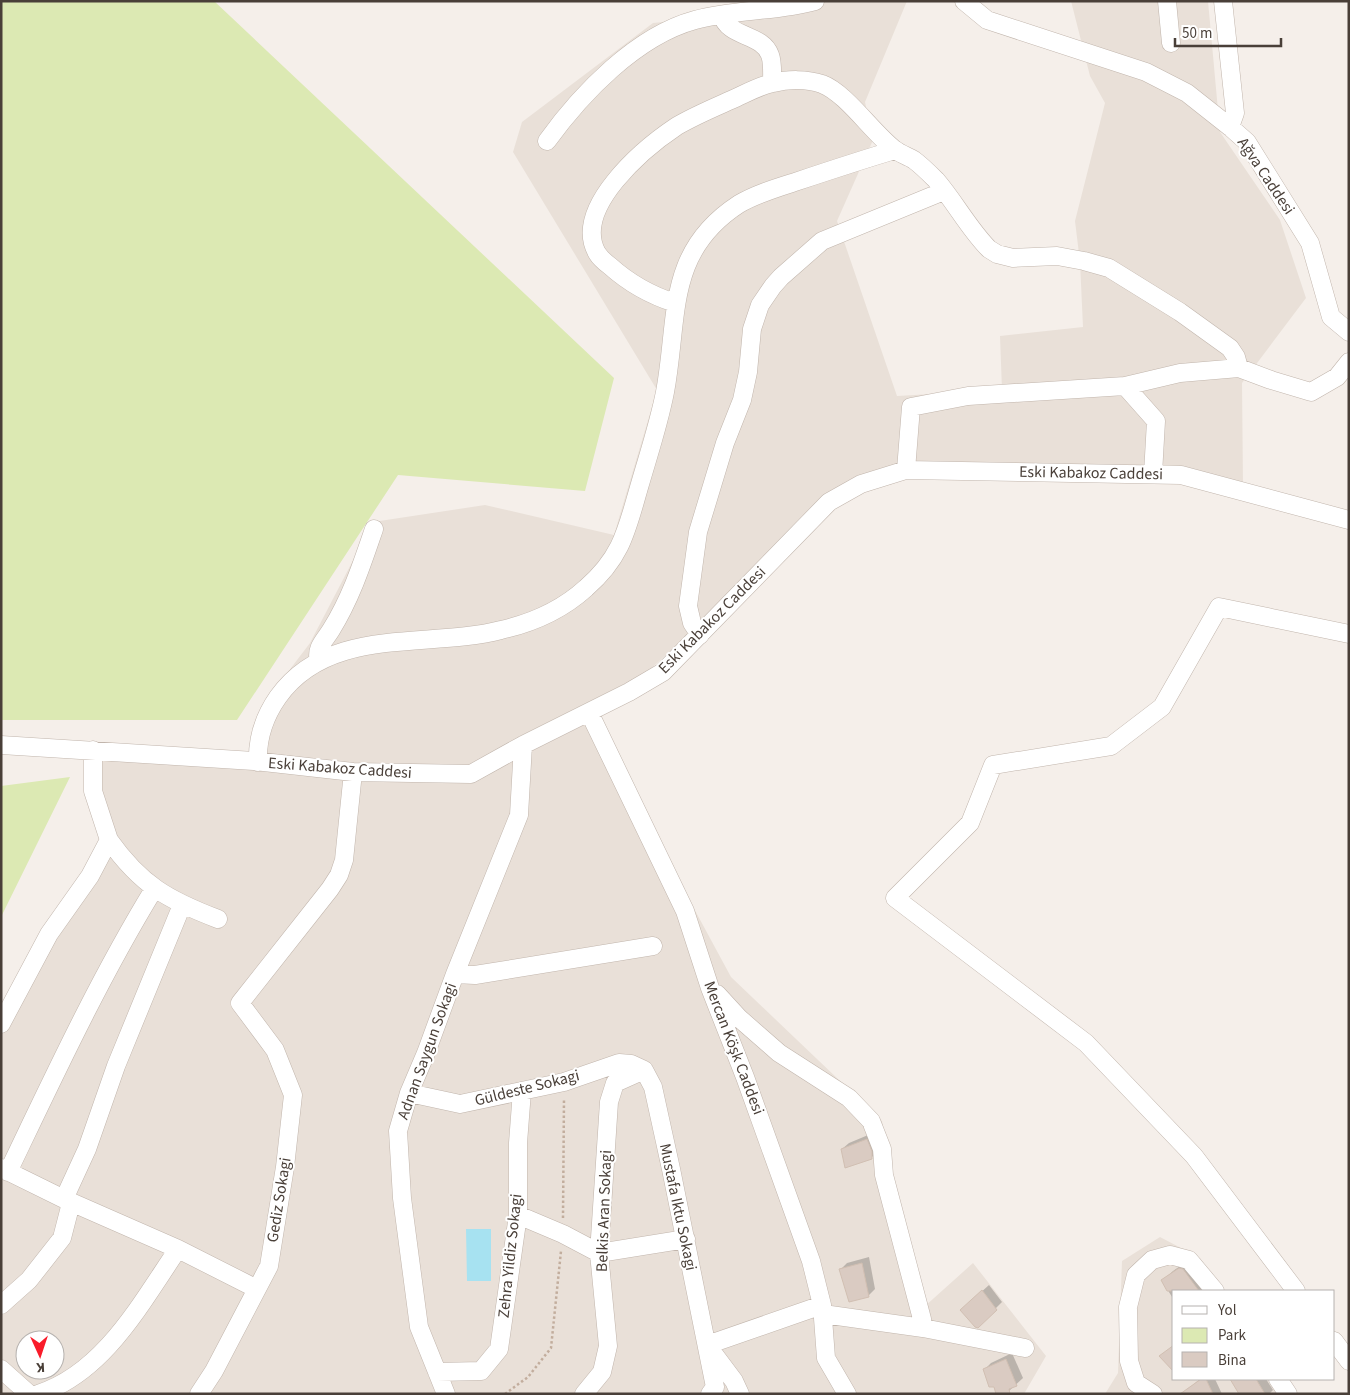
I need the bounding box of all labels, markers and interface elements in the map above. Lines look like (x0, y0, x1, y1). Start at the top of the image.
scale bar (1175, 15, 1281, 47)
text: 50 m (1182, 23, 1212, 44)
street label: Ağva Caddesi (1232, 133, 1300, 219)
street label: Eski Kabakoz Caddesi (1019, 461, 1163, 485)
street label: Eski Kabakoz Caddesi (653, 561, 771, 679)
street label: Eski Kabakoz Caddesi (267, 752, 413, 784)
street label: Mercan Köşk Caddesi (698, 978, 770, 1118)
street label: Adnan Saygun Sokagi (392, 979, 462, 1123)
street label: Güldeste Sokagi (472, 1064, 582, 1112)
street label: Mustafa Iktu Sokagi (654, 1141, 702, 1273)
street label: Belkis Aran Sokagi (591, 1150, 617, 1272)
street label: Gediz Sokagi (261, 1156, 297, 1244)
street label: Zehra Yildiz Sokagi (493, 1193, 527, 1319)
legend (1172, 1290, 1335, 1380)
text: Yol (1217, 1300, 1237, 1321)
text: Park (1218, 1325, 1247, 1346)
north arrow (15, 1330, 65, 1380)
text: Bina (1218, 1350, 1246, 1371)
text: K (35, 1357, 45, 1377)

